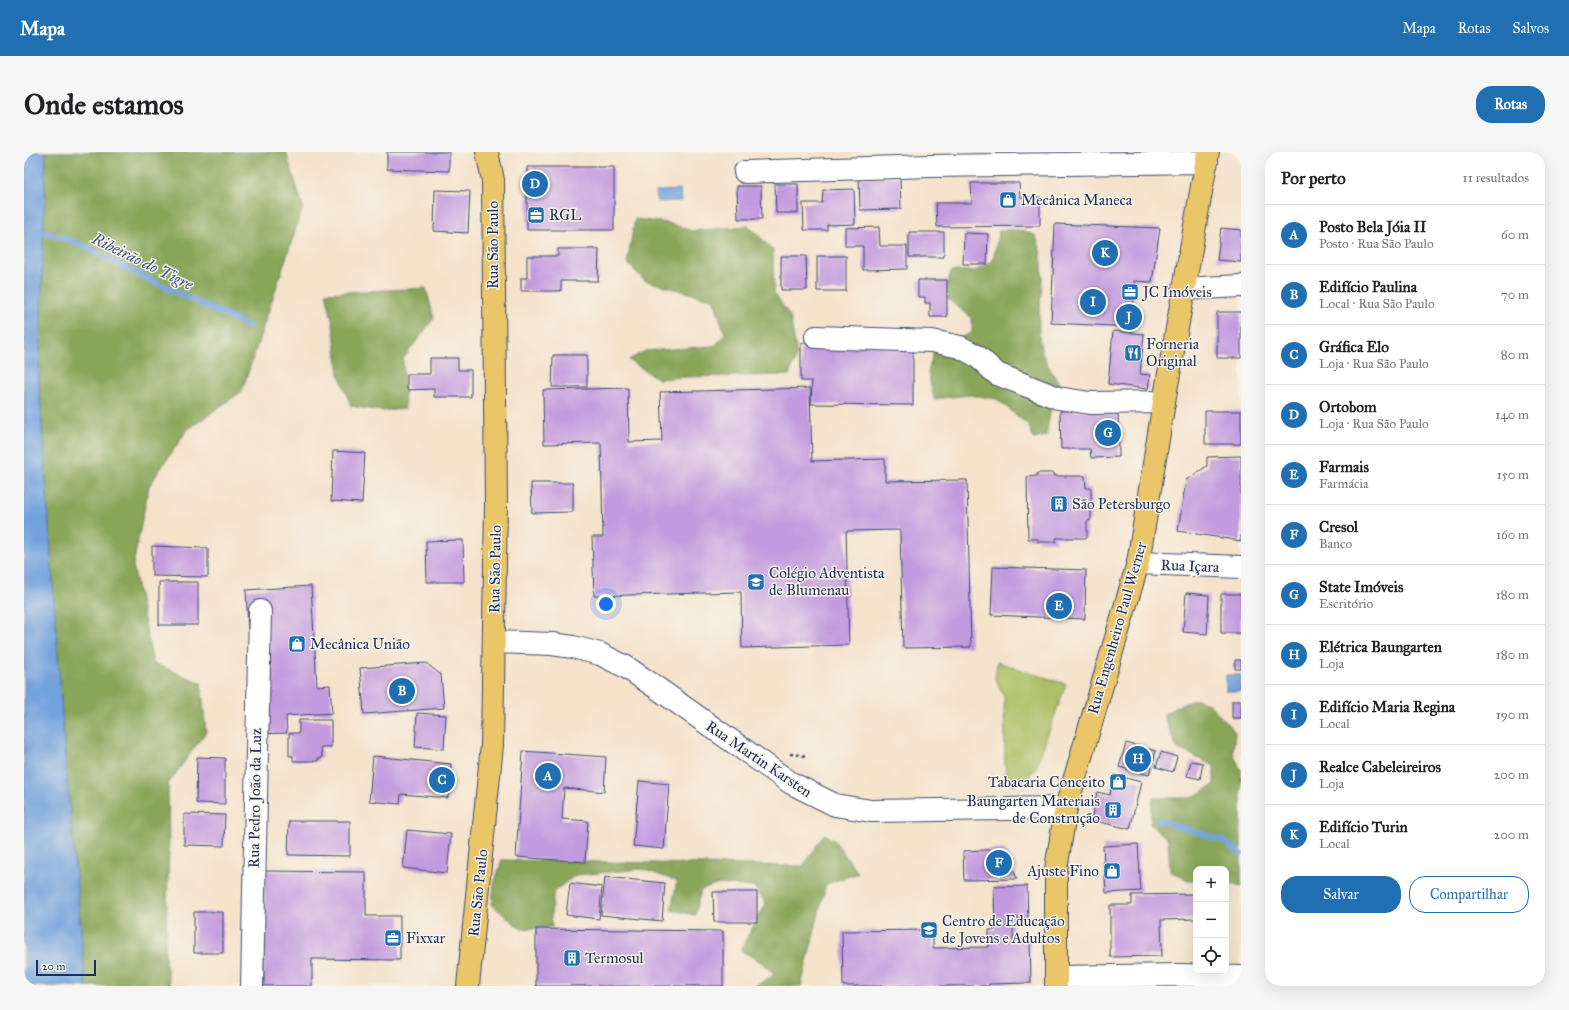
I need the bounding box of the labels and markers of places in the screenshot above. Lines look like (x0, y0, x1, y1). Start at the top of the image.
pin: D (522, 169, 548, 199)
shop icon: Mecânica Maneca (998, 190, 1018, 210)
place label: Mecânica Maneca (1021, 191, 1133, 209)
office icon: RGL (526, 205, 546, 225)
place label: RGL (549, 206, 581, 224)
pin: K (1092, 238, 1118, 268)
office icon: JC Imóveis (1120, 282, 1140, 302)
place label: JC Imóveis (1141, 283, 1212, 302)
pin: I (1080, 287, 1106, 317)
pin: J (1116, 302, 1142, 332)
place label: Forneria Original (1146, 335, 1200, 370)
restaurant icon: Forneria Original (1123, 343, 1143, 363)
pin: G (1095, 418, 1121, 448)
building icon: São Petersburgo (1049, 494, 1069, 514)
place label: São Petersburgo (1072, 495, 1171, 513)
place label: Colégio Adventista de Blumenau (769, 564, 885, 599)
school or university icon: Colégio Adventista de Blumenau (746, 572, 766, 592)
pin: E (1046, 591, 1072, 621)
shop icon: Mecânica União (287, 634, 307, 654)
place label: Mecânica União (310, 635, 410, 653)
pin: B (389, 676, 415, 706)
pin: H (1125, 744, 1151, 774)
pin: A (535, 761, 561, 791)
pin: C (429, 765, 455, 795)
shop icon: Tabacaria Conceito (1108, 772, 1128, 792)
place label: Tabacaria Conceito (988, 773, 1105, 791)
place label: Baungarten Materiais de Construção (967, 792, 1100, 827)
building icon: Baungarten Materiais de Construção (1103, 800, 1123, 820)
pin: F (986, 848, 1012, 878)
shop icon: Ajuste Fino (1102, 861, 1122, 881)
place label: Ajuste Fino (1026, 862, 1099, 880)
place label: Centro de Educação de Jovens e Adultos (942, 912, 1065, 948)
school or university icon: Centro de Educação de Jovens e Adultos (919, 920, 939, 940)
office icon: Fixxar (383, 928, 403, 948)
place label: Fixxar (406, 929, 446, 947)
building icon: Termosul (562, 948, 582, 968)
place label: Termosul (585, 949, 645, 967)

